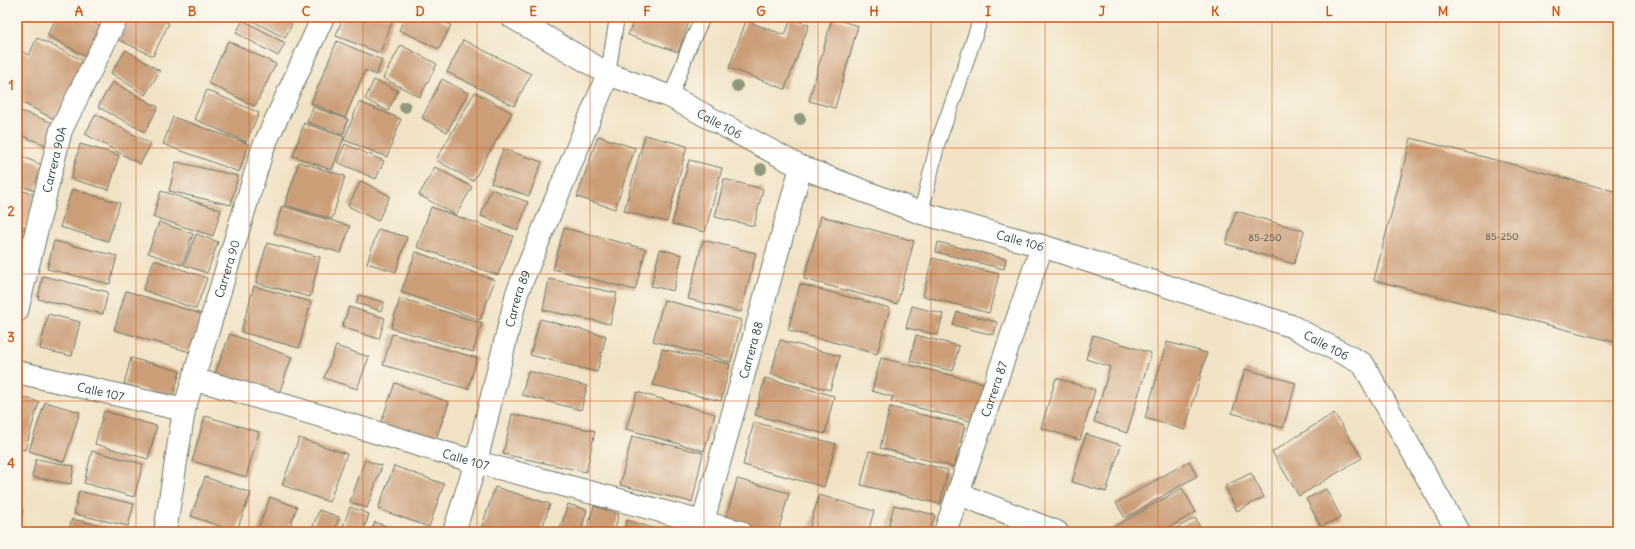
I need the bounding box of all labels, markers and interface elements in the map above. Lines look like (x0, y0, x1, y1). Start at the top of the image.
text: A (75, 3, 84, 20)
text: B (188, 3, 197, 20)
text: C (302, 3, 311, 20)
text: D (415, 3, 425, 20)
text: E (529, 3, 537, 20)
text: F (643, 3, 651, 20)
text: G (756, 3, 766, 20)
text: H (869, 3, 879, 20)
text: I (985, 3, 991, 20)
text: J (1099, 3, 1106, 20)
text: K (1211, 3, 1220, 20)
text: L (1325, 3, 1333, 20)
text: M (1438, 3, 1448, 20)
text: N (1552, 3, 1560, 20)
text: 1 (8, 77, 14, 94)
street label: Calle 106 (695, 105, 745, 141)
street label: Carrera 90A (39, 125, 69, 194)
text: 2 (7, 203, 15, 220)
street label: Calle 106 (995, 226, 1046, 254)
house number: 85-250 (1485, 230, 1519, 243)
house number: 85-250 (1248, 231, 1282, 244)
street label: Carrera 90 (211, 238, 242, 300)
street label: Carrera 89 (502, 268, 533, 329)
street label: Carrera 88 (735, 319, 766, 380)
street label: Calle 106 (1301, 327, 1352, 363)
text: 3 (7, 329, 15, 346)
street label: Carrera 87 (977, 359, 1010, 419)
street label: Calle 107 (76, 378, 126, 404)
street label: Calle 107 (441, 445, 491, 473)
text: 4 (7, 455, 15, 472)

